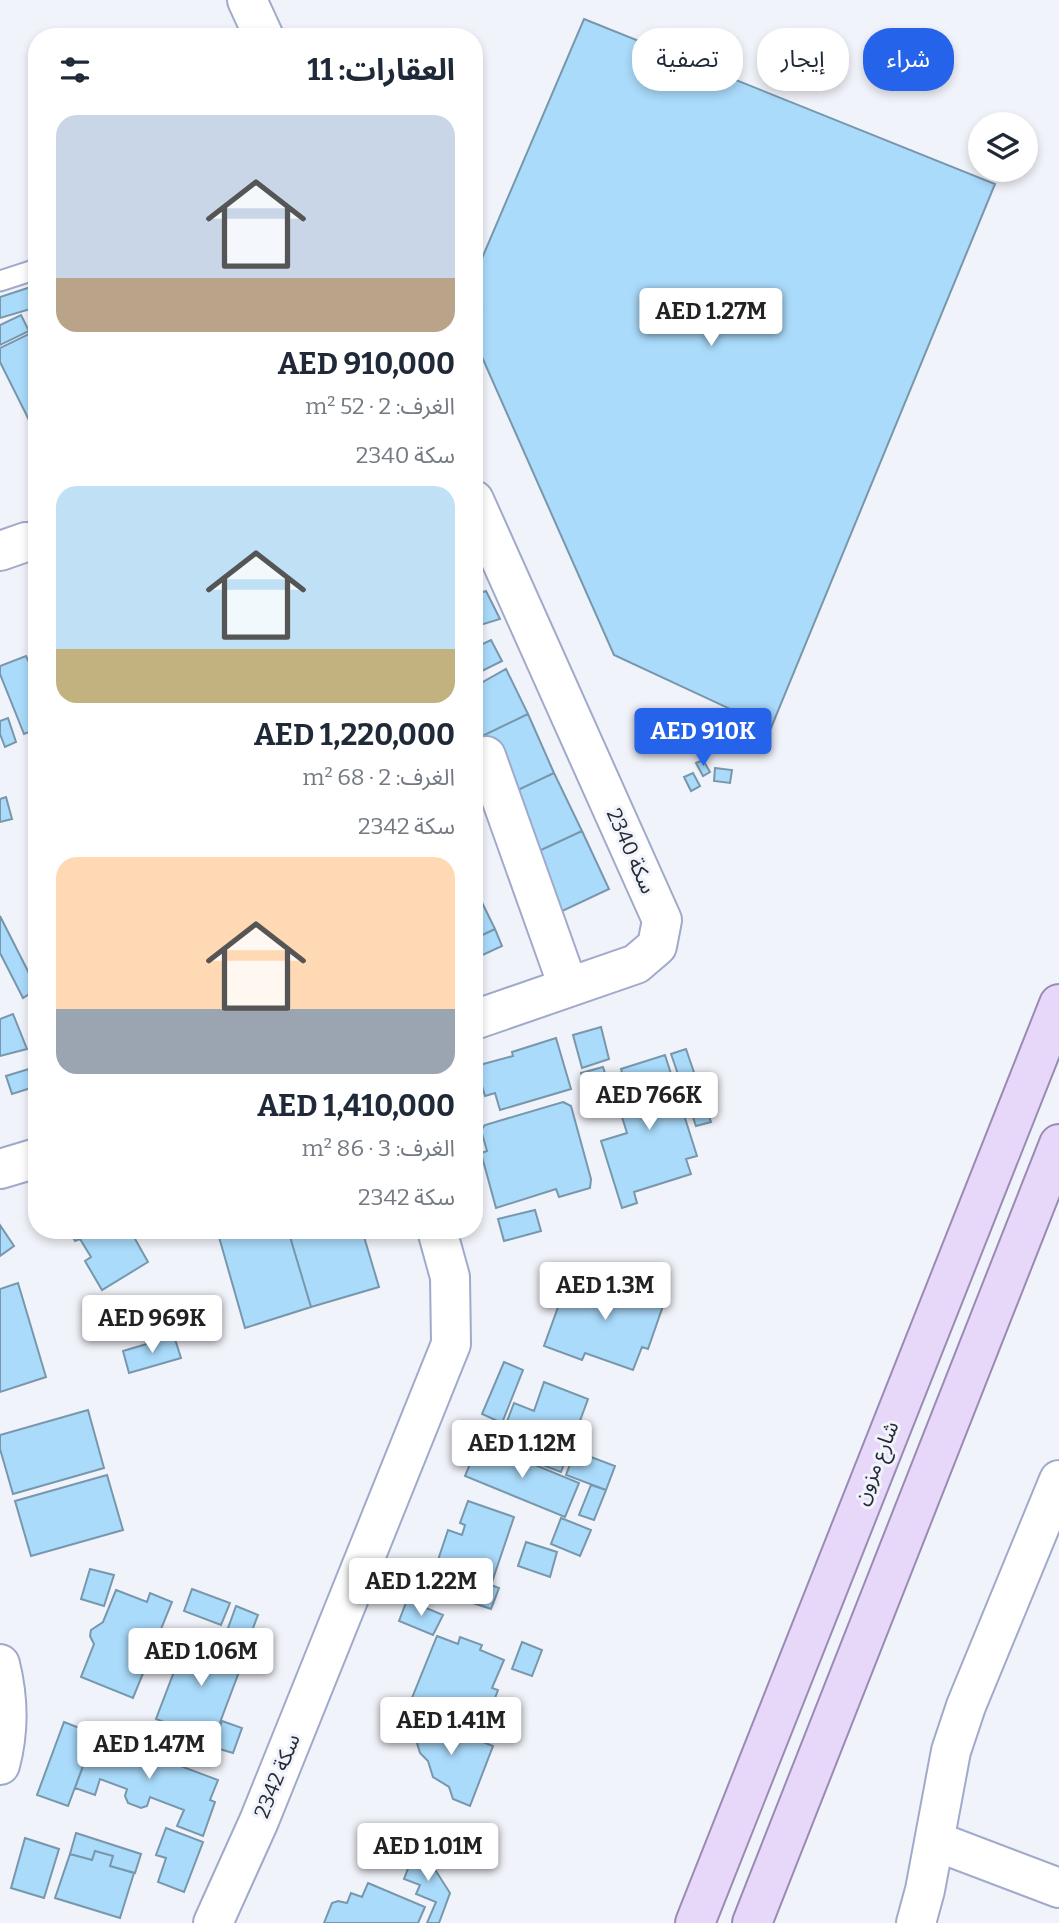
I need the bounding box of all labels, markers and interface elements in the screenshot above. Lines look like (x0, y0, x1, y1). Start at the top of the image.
chip: تصفية (632, 28, 743, 91)
chip: إيجار (757, 28, 849, 91)
chip: شراء (863, 28, 954, 91)
icon: filters (56, 51, 94, 89)
text: العقارات: 11 (307, 52, 455, 88)
map controls (968, 112, 1038, 182)
button: layers (968, 112, 1038, 182)
icon: home (193, 161, 319, 287)
pin: AED 1.27M (631, 288, 791, 348)
text: AED 1.27M (655, 297, 767, 325)
text: AED 910,000 (278, 346, 455, 382)
text: الغرف: 2 · 52 m² (305, 392, 455, 420)
text: سكة 2340 (356, 441, 455, 469)
icon: home (193, 532, 319, 658)
pin: AED 910K (631, 708, 775, 768)
text: AED 1,220,000 (254, 717, 455, 753)
text: AED 910K (650, 717, 756, 745)
text: الغرف: 2 · 68 m² (302, 763, 455, 791)
street label: سكة 2340 (601, 804, 661, 898)
text: سكة 2342 (358, 812, 455, 840)
icon: home (193, 903, 319, 1029)
pin: AED 766K (577, 1072, 721, 1132)
text: AED 766K (596, 1081, 702, 1109)
text: AED 1,410,000 (257, 1088, 455, 1124)
text: الغرف: 3 · 86 m² (302, 1134, 455, 1162)
text: سكة 2342 (358, 1183, 455, 1211)
pin: AED 1.3M (533, 1262, 677, 1322)
text: AED 1.3M (556, 1271, 654, 1299)
pin: AED 969K (80, 1296, 224, 1355)
text: AED 969K (98, 1304, 206, 1332)
street label: شارع مزون (847, 1417, 906, 1510)
pin: AED 1.12M (442, 1420, 602, 1480)
text: AED 1.12M (468, 1429, 576, 1457)
pin: AED 1.22M (341, 1558, 501, 1618)
text: AED 1.22M (365, 1567, 477, 1595)
pin: AED 1.06M (121, 1628, 281, 1688)
text: AED 1.06M (144, 1637, 258, 1665)
pin: AED 1.41M (371, 1698, 531, 1757)
text: AED 1.41M (396, 1706, 506, 1734)
pin: AED 1.47M (69, 1722, 229, 1781)
text: AED 1.47M (93, 1730, 205, 1758)
street label: سكة 2342 (248, 1730, 306, 1822)
pin: AED 1.01M (348, 1824, 508, 1883)
text: AED 1.01M (373, 1832, 483, 1860)

